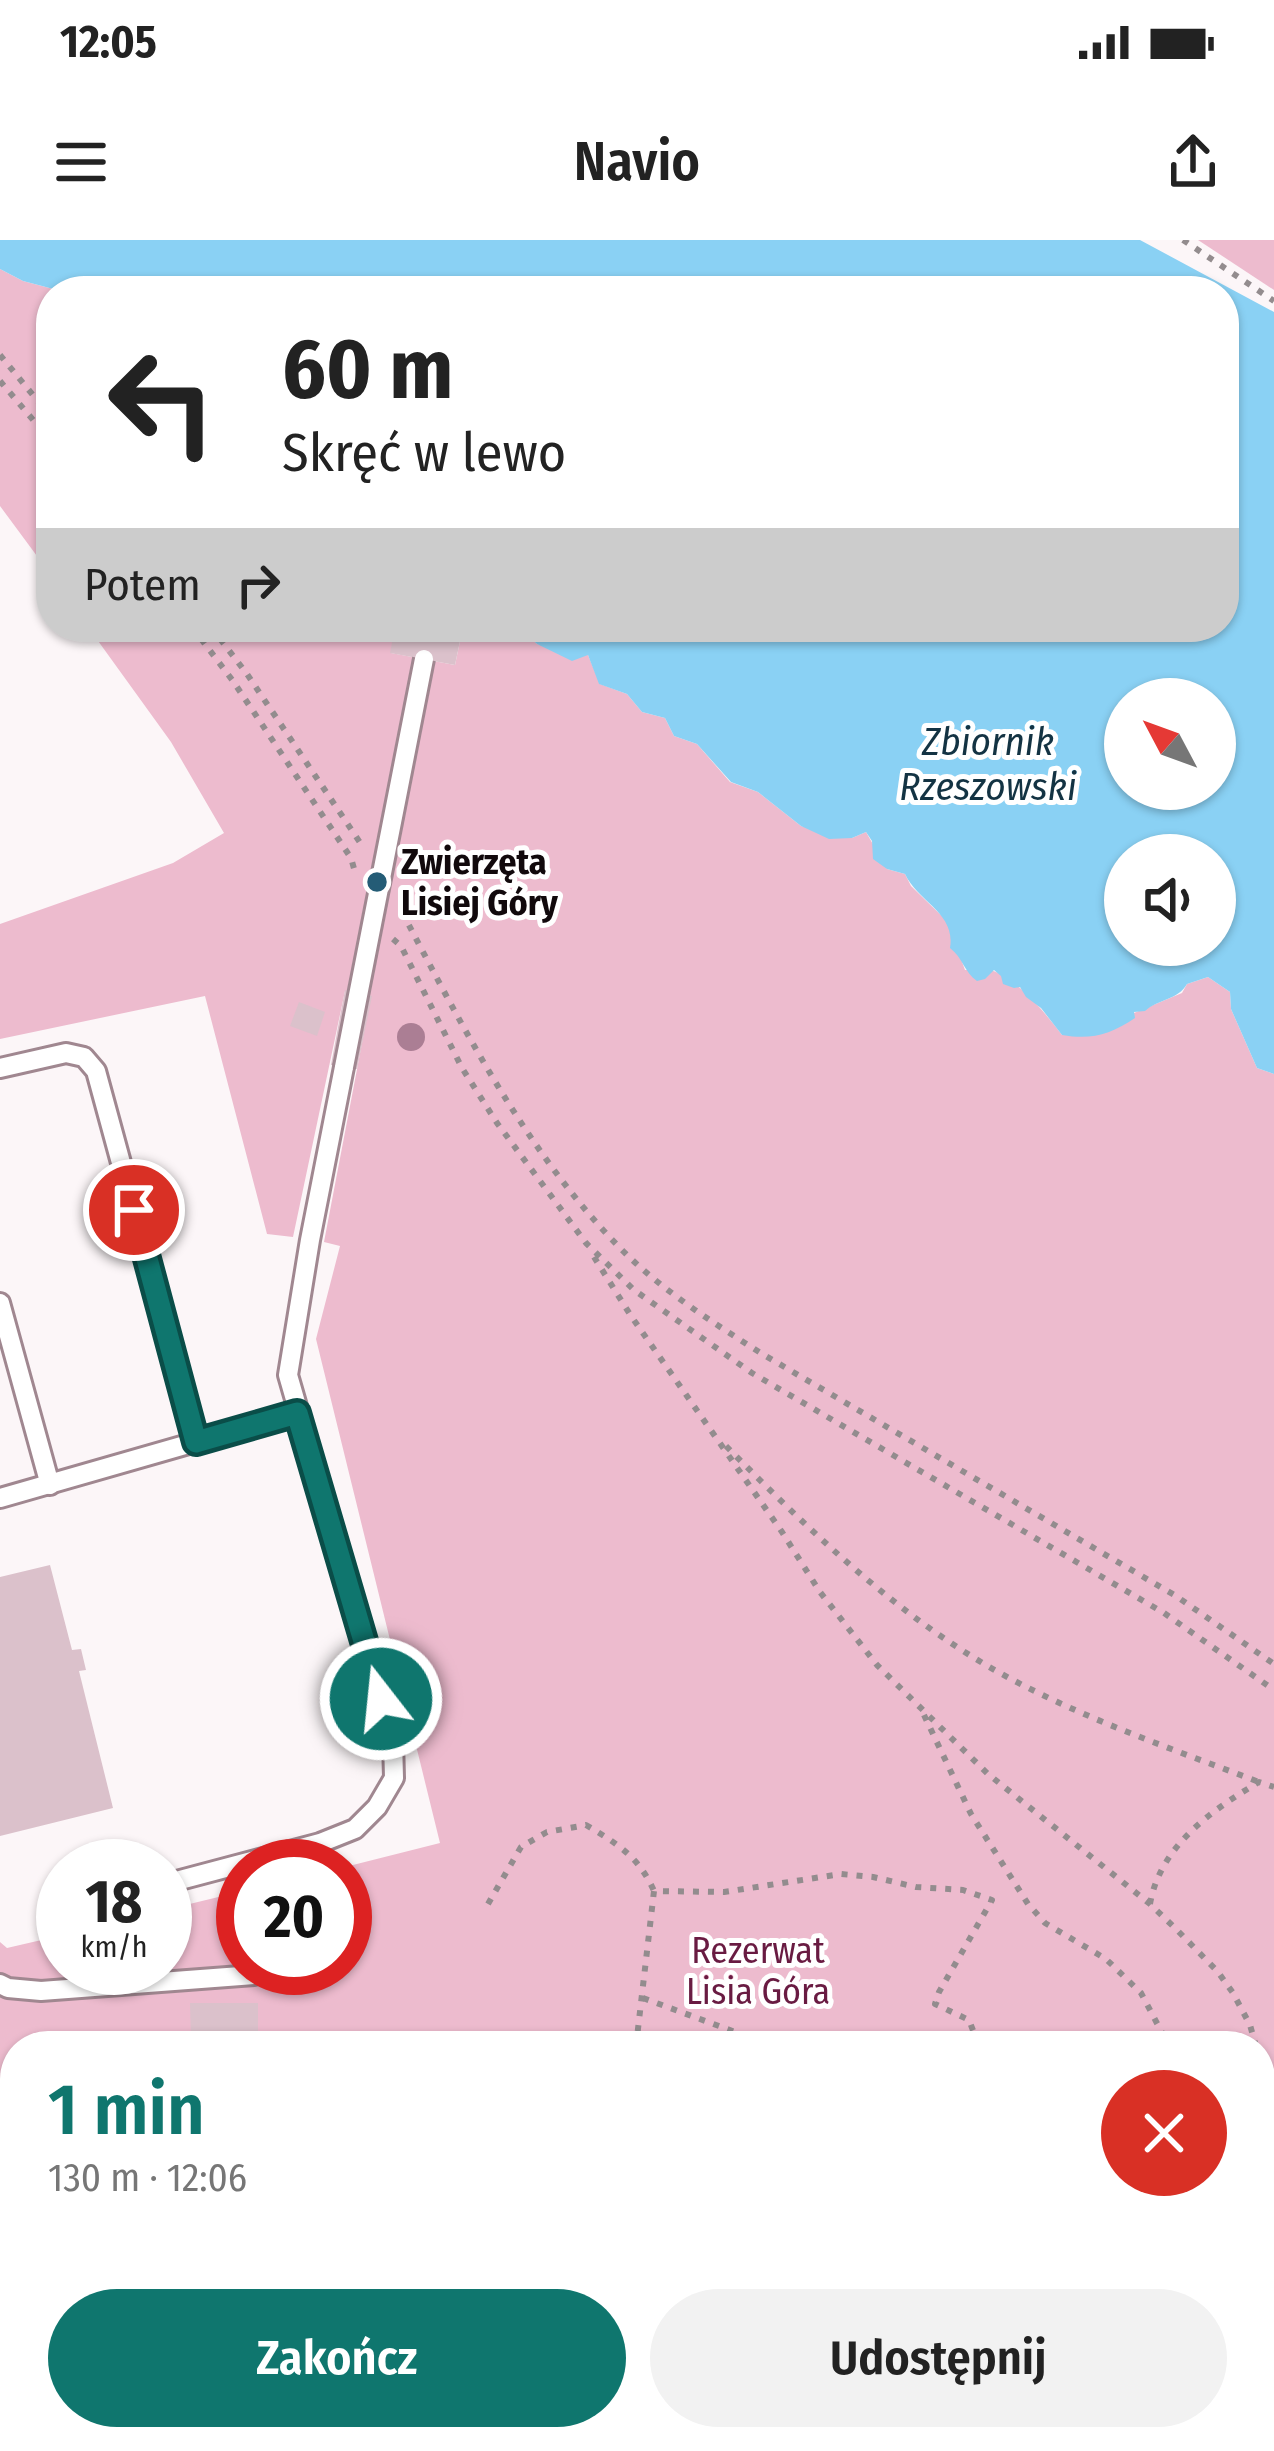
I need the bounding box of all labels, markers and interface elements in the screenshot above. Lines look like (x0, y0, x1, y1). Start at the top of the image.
text: 12:05 (60, 15, 157, 69)
icon: menu (48, 129, 114, 195)
icon: share (1160, 129, 1226, 195)
text: Navio (574, 130, 700, 194)
text: 60 m (282, 319, 453, 420)
icon: left (84, 324, 240, 480)
text: Skręć w lewo (282, 421, 566, 485)
icon: right (225, 552, 291, 618)
text: Potem (84, 558, 201, 612)
north arrow (1104, 678, 1236, 810)
map controls (1104, 678, 1236, 966)
water label: Zbiornik Rzeszowski (899, 719, 1077, 810)
button: sound (1104, 834, 1236, 966)
place label: Zwierzęta Lisiej Góry (401, 840, 559, 925)
marker: Zwierzęta Lisiej Góry (364, 869, 390, 895)
pin (83, 1159, 185, 1261)
icon: arrive (101, 1177, 167, 1243)
position arrow (318, 1636, 444, 1762)
speed limit sign: 20 (216, 1839, 372, 1995)
text: 18 (85, 1866, 143, 1938)
text: km/h (81, 1929, 147, 1965)
park label: Rezerwat Lisia Góra (686, 1929, 830, 2014)
text: 1 min (48, 2067, 205, 2153)
button: close (1101, 2070, 1227, 2196)
text: 130 m · 12:06 (48, 2155, 247, 2201)
button: Zakończ (48, 2289, 626, 2427)
button: Udostępnij (650, 2289, 1227, 2427)

